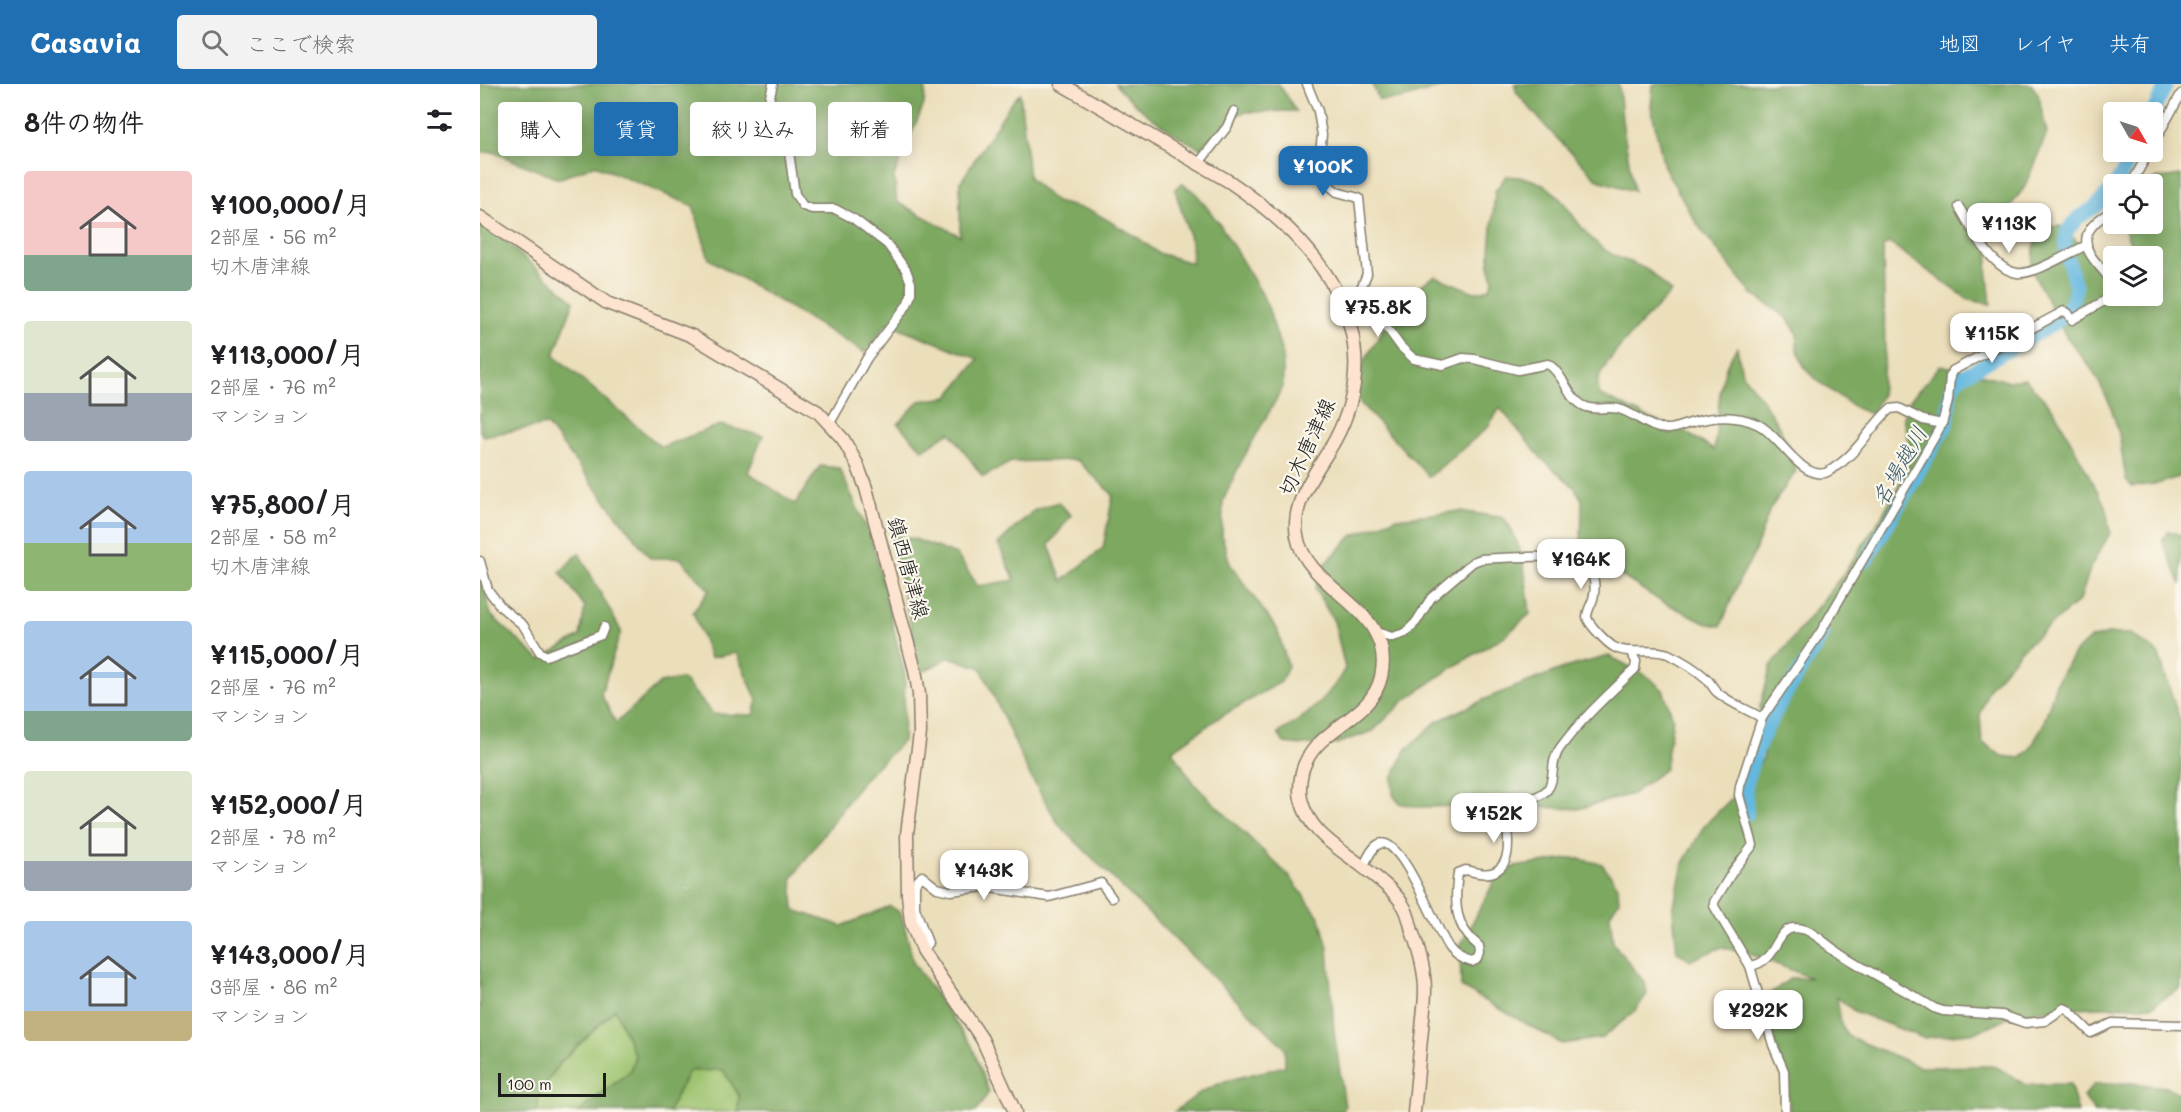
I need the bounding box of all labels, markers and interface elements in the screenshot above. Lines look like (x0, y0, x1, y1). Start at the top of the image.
search box (177, 15, 597, 69)
text: Casavia (30, 24, 141, 60)
icon: search (198, 26, 231, 59)
text: ここで検索 (246, 29, 356, 58)
text: 地図 (1939, 29, 1981, 56)
text: レイヤ (2014, 29, 2076, 56)
text: 共有 (2109, 29, 2151, 56)
chip: 購入 (498, 102, 582, 156)
chip: 賃貸 (594, 102, 678, 156)
chip: 絞り込み (690, 102, 816, 156)
chip: 新着 (828, 102, 912, 156)
north arrow (2103, 102, 2163, 162)
map controls (2103, 102, 2163, 306)
icon: filters (423, 104, 456, 137)
text: 8件の物件 (24, 105, 144, 139)
pin: ¥100K (1281, 146, 1365, 197)
text: ¥100K (1293, 152, 1353, 178)
button: locate (2103, 174, 2163, 234)
text: ¥100,000/月 (210, 187, 371, 221)
icon: home (72, 195, 144, 267)
pin: ¥113K (1967, 203, 2051, 254)
text: ¥113K (1981, 209, 2037, 235)
text: 2部屋 · 56 m² (210, 223, 336, 249)
button: layers (2103, 246, 2163, 306)
text: 切木唐津線 (210, 252, 310, 278)
pin: ¥75.8K (1329, 287, 1427, 338)
text: ¥75.8K (1344, 293, 1412, 319)
pin: ¥115K (1950, 313, 2034, 364)
text: ¥115K (1964, 319, 2020, 345)
text: ¥113,000/月 (210, 337, 365, 371)
icon: home (72, 345, 144, 417)
text: 2部屋 · 76 m² (210, 373, 336, 399)
street label: 切木唐津線 (1271, 393, 1340, 500)
text: マンション (210, 402, 309, 428)
water label: 名場越川 (1864, 420, 1933, 511)
text: ¥75,800/月 (210, 487, 355, 521)
icon: home (72, 495, 144, 567)
street label: 鎮西唐津線 (883, 513, 936, 622)
text: 2部屋 · 58 m² (210, 523, 336, 549)
pin: ¥164K (1539, 539, 1623, 590)
text: ¥164K (1551, 545, 1611, 571)
text: 切木唐津線 (210, 552, 310, 578)
text: ¥115,000/月 (210, 637, 365, 671)
icon: home (72, 645, 144, 717)
text: 2部屋 · 76 m² (210, 673, 336, 699)
text: マンション (210, 702, 309, 728)
text: ¥152,000/月 (210, 787, 368, 821)
pin: ¥152K (1452, 793, 1536, 844)
icon: home (72, 795, 144, 867)
text: ¥152K (1465, 799, 1523, 825)
text: 2部屋 · 78 m² (210, 823, 336, 849)
pin: ¥143K (942, 850, 1026, 901)
text: マンション (210, 852, 309, 878)
text: ¥143K (954, 856, 1014, 882)
text: ¥143,000/月 (210, 937, 370, 971)
icon: home (72, 945, 144, 1017)
text: 3部屋 · 86 m² (210, 973, 337, 999)
pin: ¥292K (1716, 990, 1800, 1041)
text: ¥292K (1728, 996, 1788, 1022)
text: マンション (210, 1002, 309, 1028)
scale bar (498, 1070, 606, 1098)
text: 100 m (507, 1073, 552, 1094)

